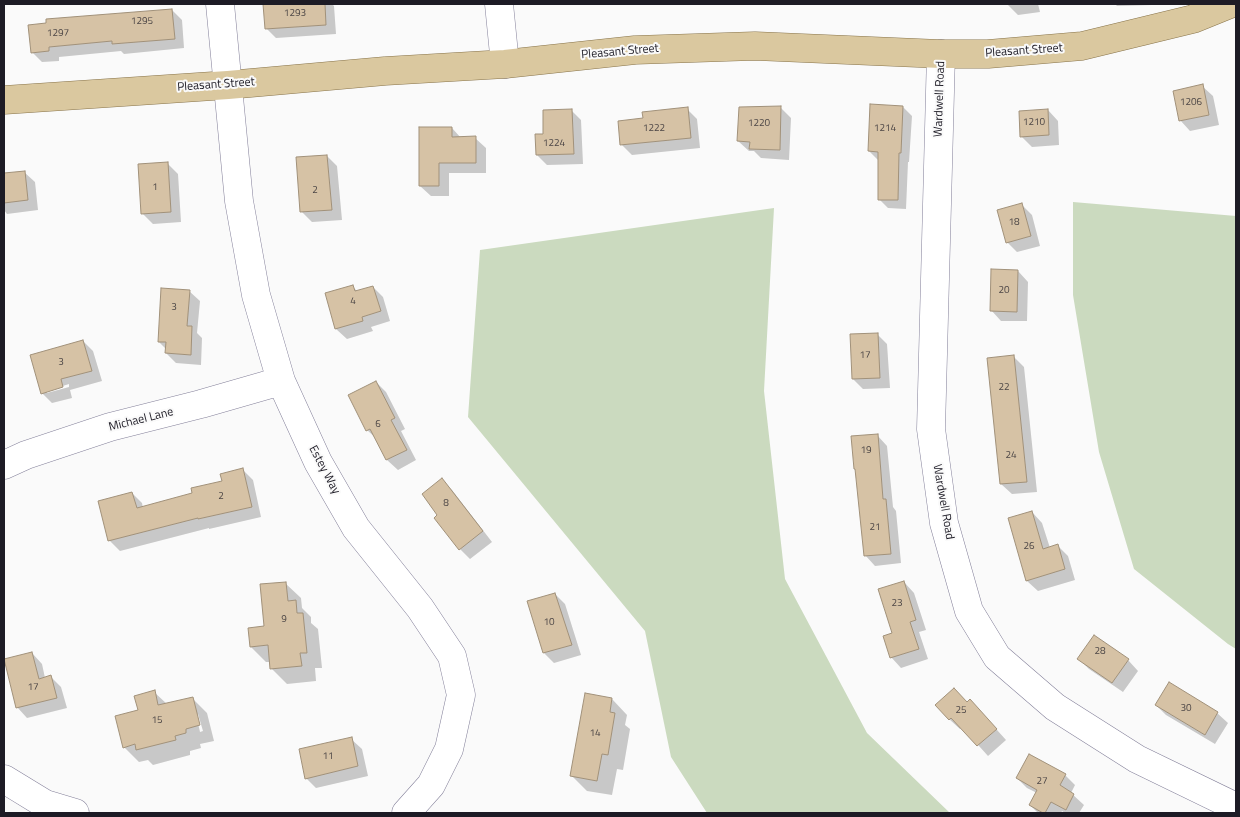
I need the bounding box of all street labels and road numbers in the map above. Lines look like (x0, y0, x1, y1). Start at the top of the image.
street label: Pleasant Street (581, 41, 659, 63)
street label: Pleasant Street (985, 41, 1063, 61)
street label: Wardwell Road (931, 61, 949, 137)
street label: Pleasant Street (177, 75, 255, 95)
street label: Michael Lane (107, 405, 175, 435)
street label: Estey Way (305, 443, 343, 497)
street label: Wardwell Road (929, 463, 957, 541)

